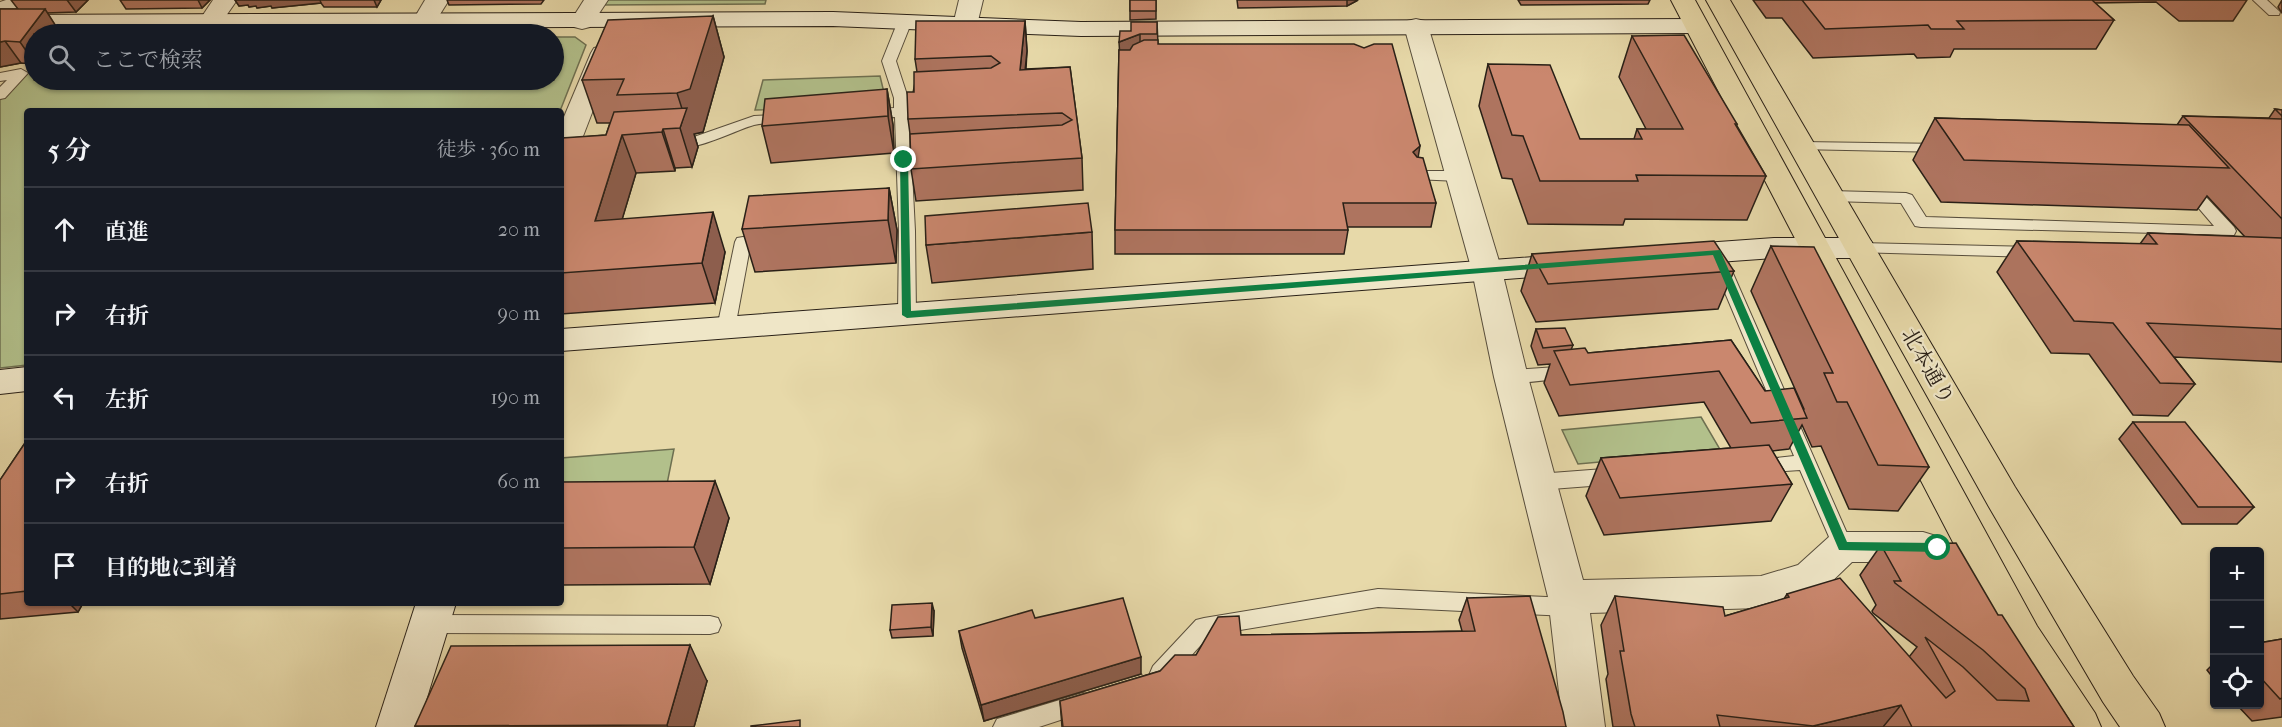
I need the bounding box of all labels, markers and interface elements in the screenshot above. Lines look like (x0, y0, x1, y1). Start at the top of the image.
search box (24, 24, 564, 90)
icon: search (45, 41, 78, 74)
text: ここで検索 (93, 47, 203, 73)
text: 5 分 (48, 135, 91, 166)
text: 徒歩 · 360 m (436, 138, 540, 161)
route end (890, 146, 916, 172)
icon: ahead (48, 213, 81, 246)
text: 20 m (498, 218, 540, 241)
text: 直進 (105, 219, 149, 245)
icon: right (48, 297, 81, 330)
text: 90 m (498, 302, 540, 325)
text: 右折 (105, 303, 149, 329)
street label: 北本通り (1897, 324, 1959, 408)
icon: left (48, 381, 81, 414)
text: 190 m (490, 386, 540, 409)
text: 左折 (105, 387, 149, 413)
icon: right (48, 465, 81, 498)
text: 60 m (497, 470, 540, 493)
text: 右折 (105, 471, 149, 497)
route start (1924, 534, 1950, 560)
map controls (2210, 547, 2264, 709)
button: + (2210, 547, 2264, 601)
icon: arrive (48, 549, 81, 582)
text: 目的地に到着 (105, 555, 237, 581)
button: − (2210, 601, 2264, 655)
button: locate (2210, 655, 2264, 709)

